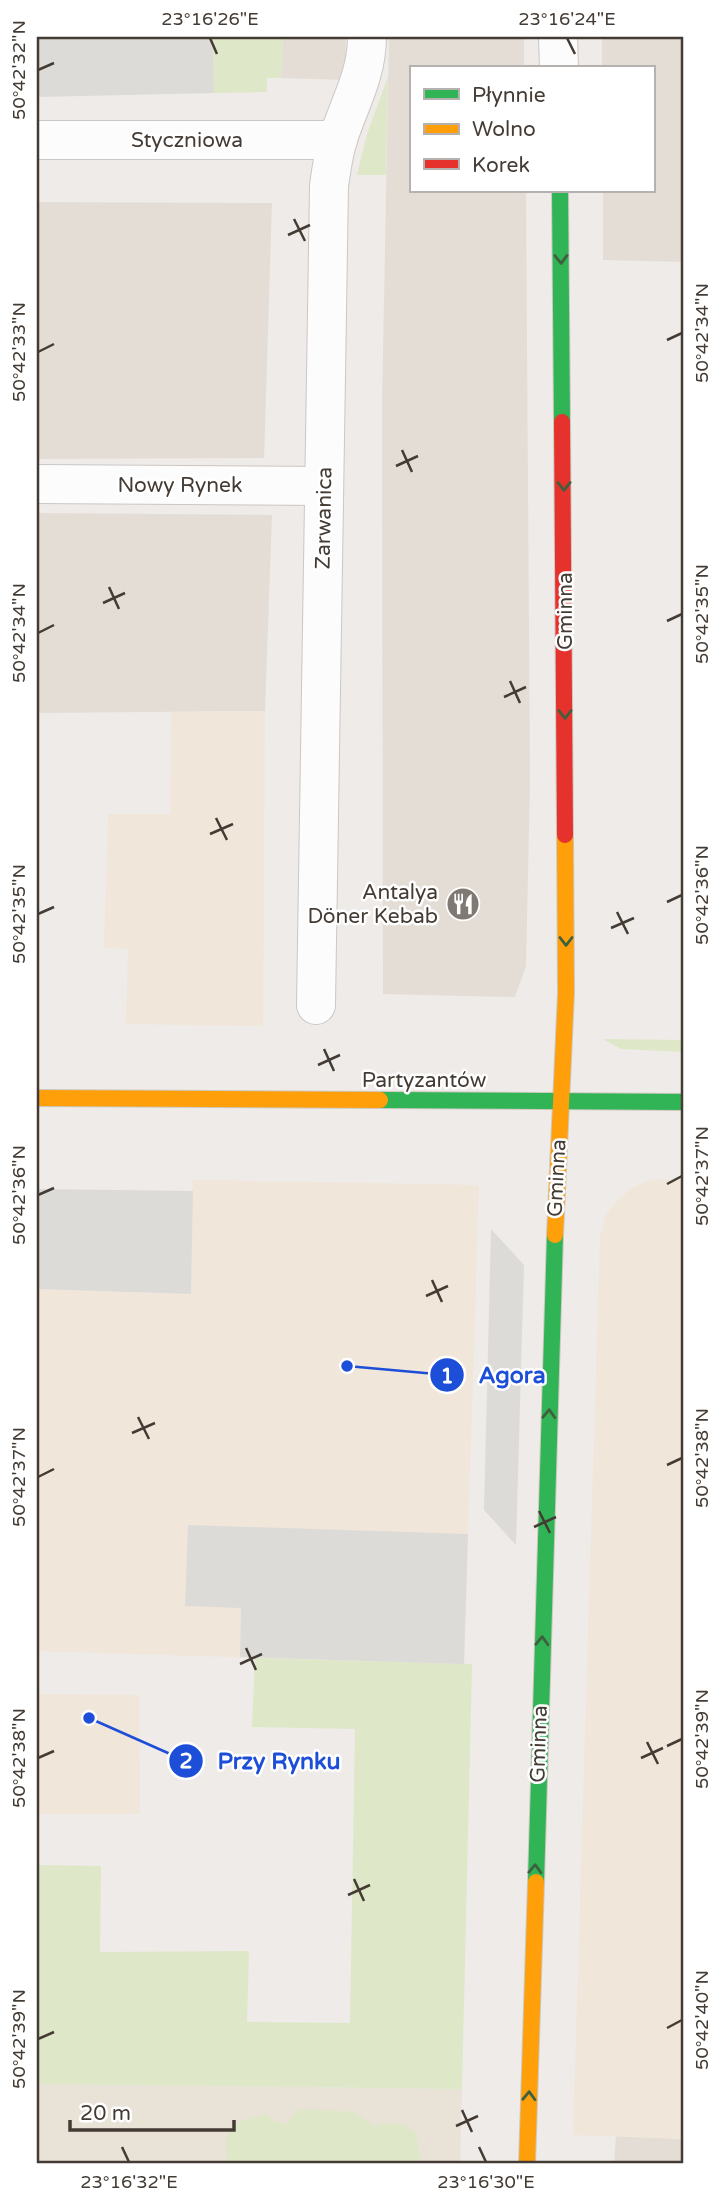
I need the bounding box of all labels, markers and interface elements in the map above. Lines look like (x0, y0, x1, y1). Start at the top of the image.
text: 23°16'26"E (161, 8, 259, 30)
text: 23°16'24"E (518, 8, 616, 30)
text: 50°42'32"N (8, 20, 30, 120)
legend (410, 66, 654, 192)
text: Płynnie (472, 83, 546, 108)
text: Wolno (472, 117, 536, 142)
street label: Styczniowa (131, 128, 243, 153)
text: Korek (472, 153, 530, 178)
one-way arrow (554, 254, 569, 265)
text: 50°42'34"N (691, 283, 713, 383)
text: 50°42'33"N (8, 302, 30, 402)
street label: Zarwanica (311, 467, 337, 569)
street label: Nowy Rynek (118, 473, 242, 498)
one-way arrow (557, 481, 572, 492)
text: 50°42'35"N (691, 564, 713, 664)
street label: Gminna (553, 572, 578, 650)
text: 50°42'34"N (8, 583, 30, 683)
one-way arrow (557, 709, 573, 720)
text: 50°42'36"N (691, 845, 713, 945)
text: 50°42'35"N (8, 864, 30, 964)
place label: Antalya Döner Kebab (307, 880, 438, 929)
restaurant icon: Antalya Döner Kebab (444, 885, 482, 923)
one-way arrow (558, 937, 574, 947)
street label: Partyzantów (362, 1068, 487, 1093)
text: 50°42'37"N (691, 1126, 713, 1226)
street label: Gminna (542, 1139, 572, 1217)
text: 50°42'36"N (8, 1145, 30, 1245)
callout: Agora (430, 1353, 560, 1397)
text: Agora (478, 1362, 546, 1390)
text: 1 (440, 1364, 454, 1389)
one-way arrow (542, 1408, 557, 1419)
text: 50°42'38"N (691, 1408, 713, 1508)
text: 50°42'37"N (8, 1427, 30, 1527)
one-way arrow (534, 1635, 550, 1646)
text: 50°42'39"N (691, 1689, 713, 1789)
street label: Gminna (525, 1705, 553, 1783)
text: 50°42'38"N (8, 1708, 30, 1808)
callout: Przy Rynku (169, 1739, 355, 1783)
text: Przy Rynku (217, 1748, 341, 1776)
text: 2 (179, 1749, 193, 1774)
one-way arrow (528, 1863, 543, 1874)
text: 50°42'40"N (691, 1970, 713, 2070)
text: 50°42'39"N (8, 1989, 30, 2089)
scale bar (70, 2089, 234, 2133)
one-way arrow (521, 2090, 536, 2101)
text: 20 m (80, 2101, 131, 2126)
text: 23°16'32"E (80, 2171, 178, 2193)
text: 23°16'30"E (437, 2171, 535, 2193)

